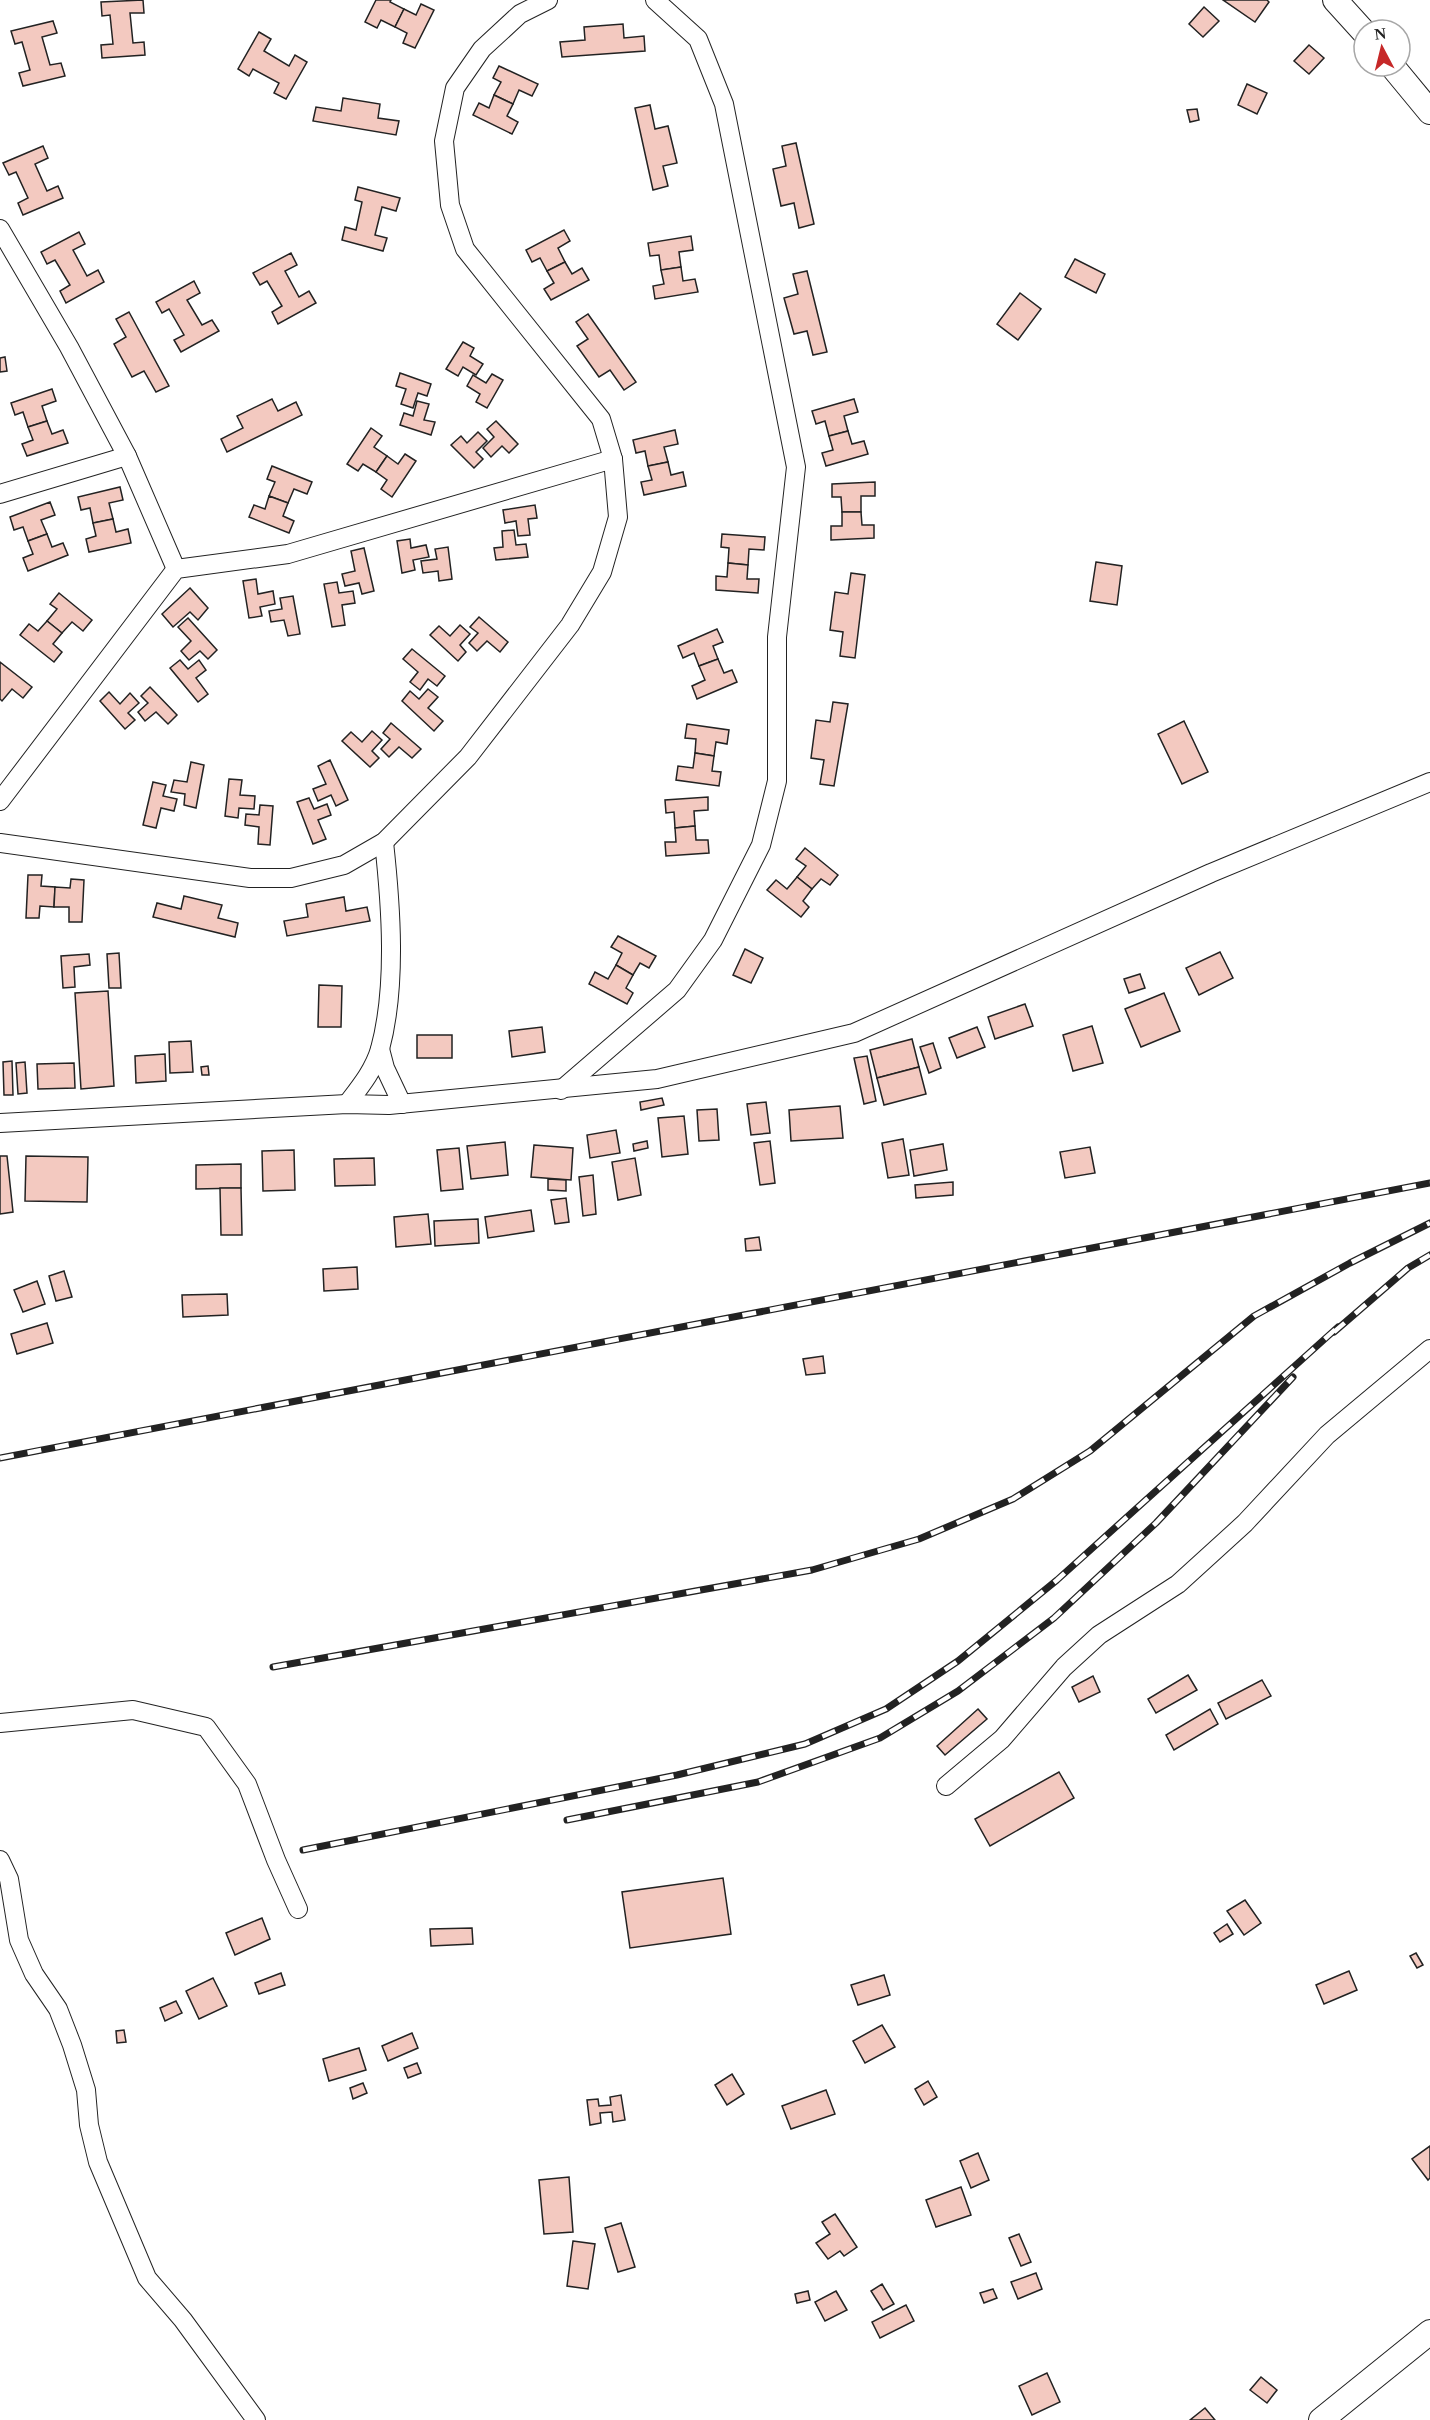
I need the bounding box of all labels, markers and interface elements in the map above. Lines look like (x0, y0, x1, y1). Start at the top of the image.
north arrow (1352, 18, 1412, 78)
text: N (1373, 24, 1387, 43)

